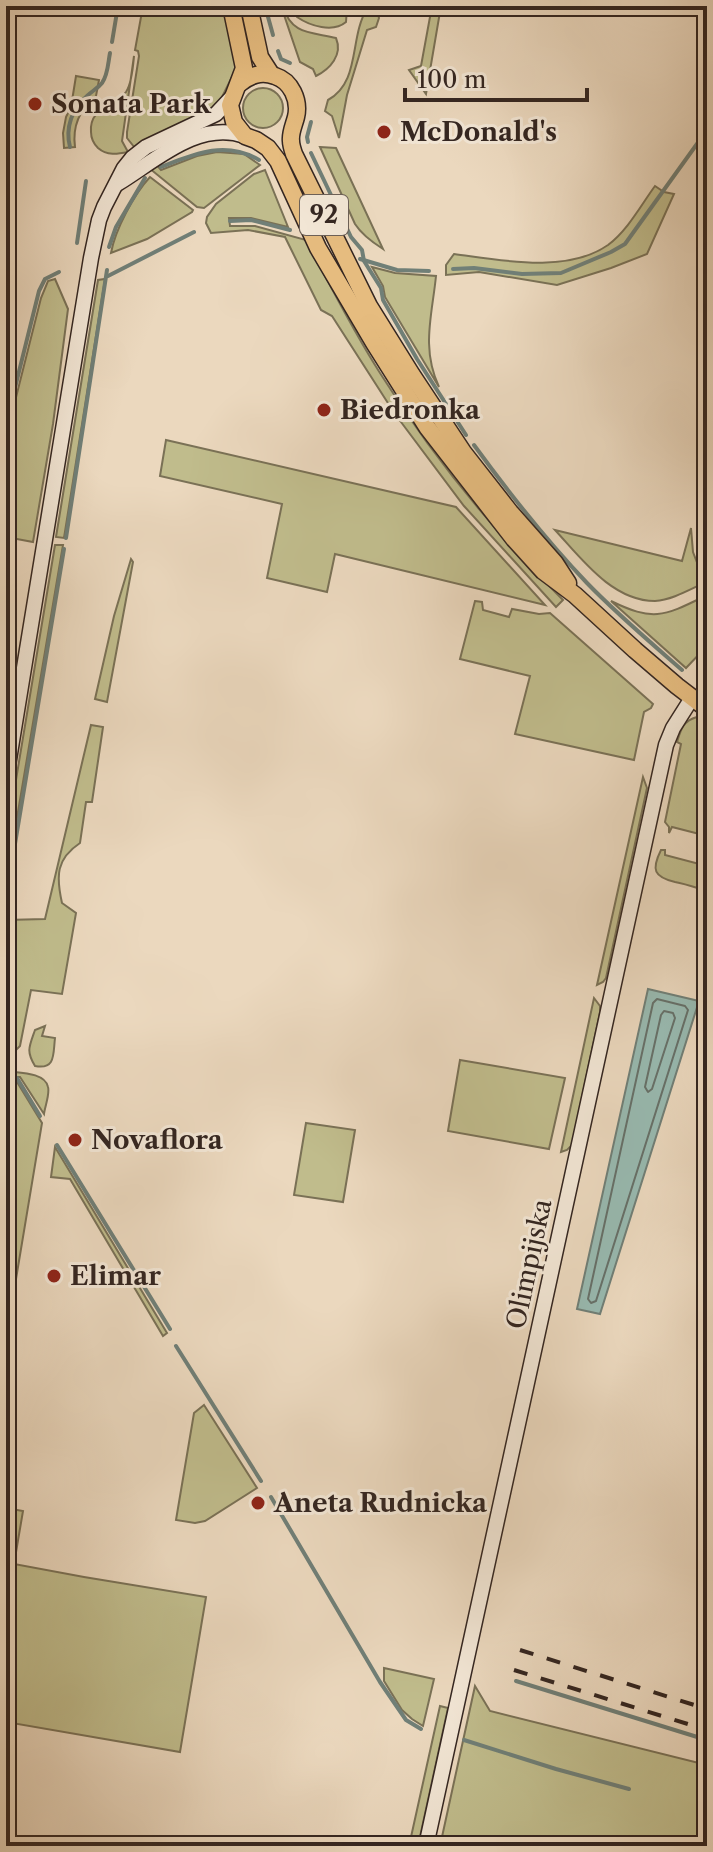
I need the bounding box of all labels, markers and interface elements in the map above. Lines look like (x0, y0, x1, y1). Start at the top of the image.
scale bar (405, 52, 587, 102)
text: 100 m (417, 65, 486, 94)
place label: Sonata Park (51, 88, 212, 120)
marker: Sonata Park (26, 95, 44, 113)
place label: McDonald's (400, 116, 557, 148)
marker: McDonald's (375, 123, 393, 141)
road number: 92 (300, 195, 348, 235)
place label: Biedronka (340, 394, 481, 426)
marker: Biedronka (315, 401, 333, 419)
place label: Novaflora (91, 1124, 224, 1156)
marker: Novaflora (66, 1131, 84, 1149)
street label: Olimpijska (500, 1196, 558, 1332)
place label: Elimar (70, 1260, 161, 1292)
marker: Elimar (45, 1267, 63, 1285)
place label: Aneta Rudnicka (273, 1487, 488, 1519)
marker: Aneta Rudnicka (249, 1494, 267, 1512)

